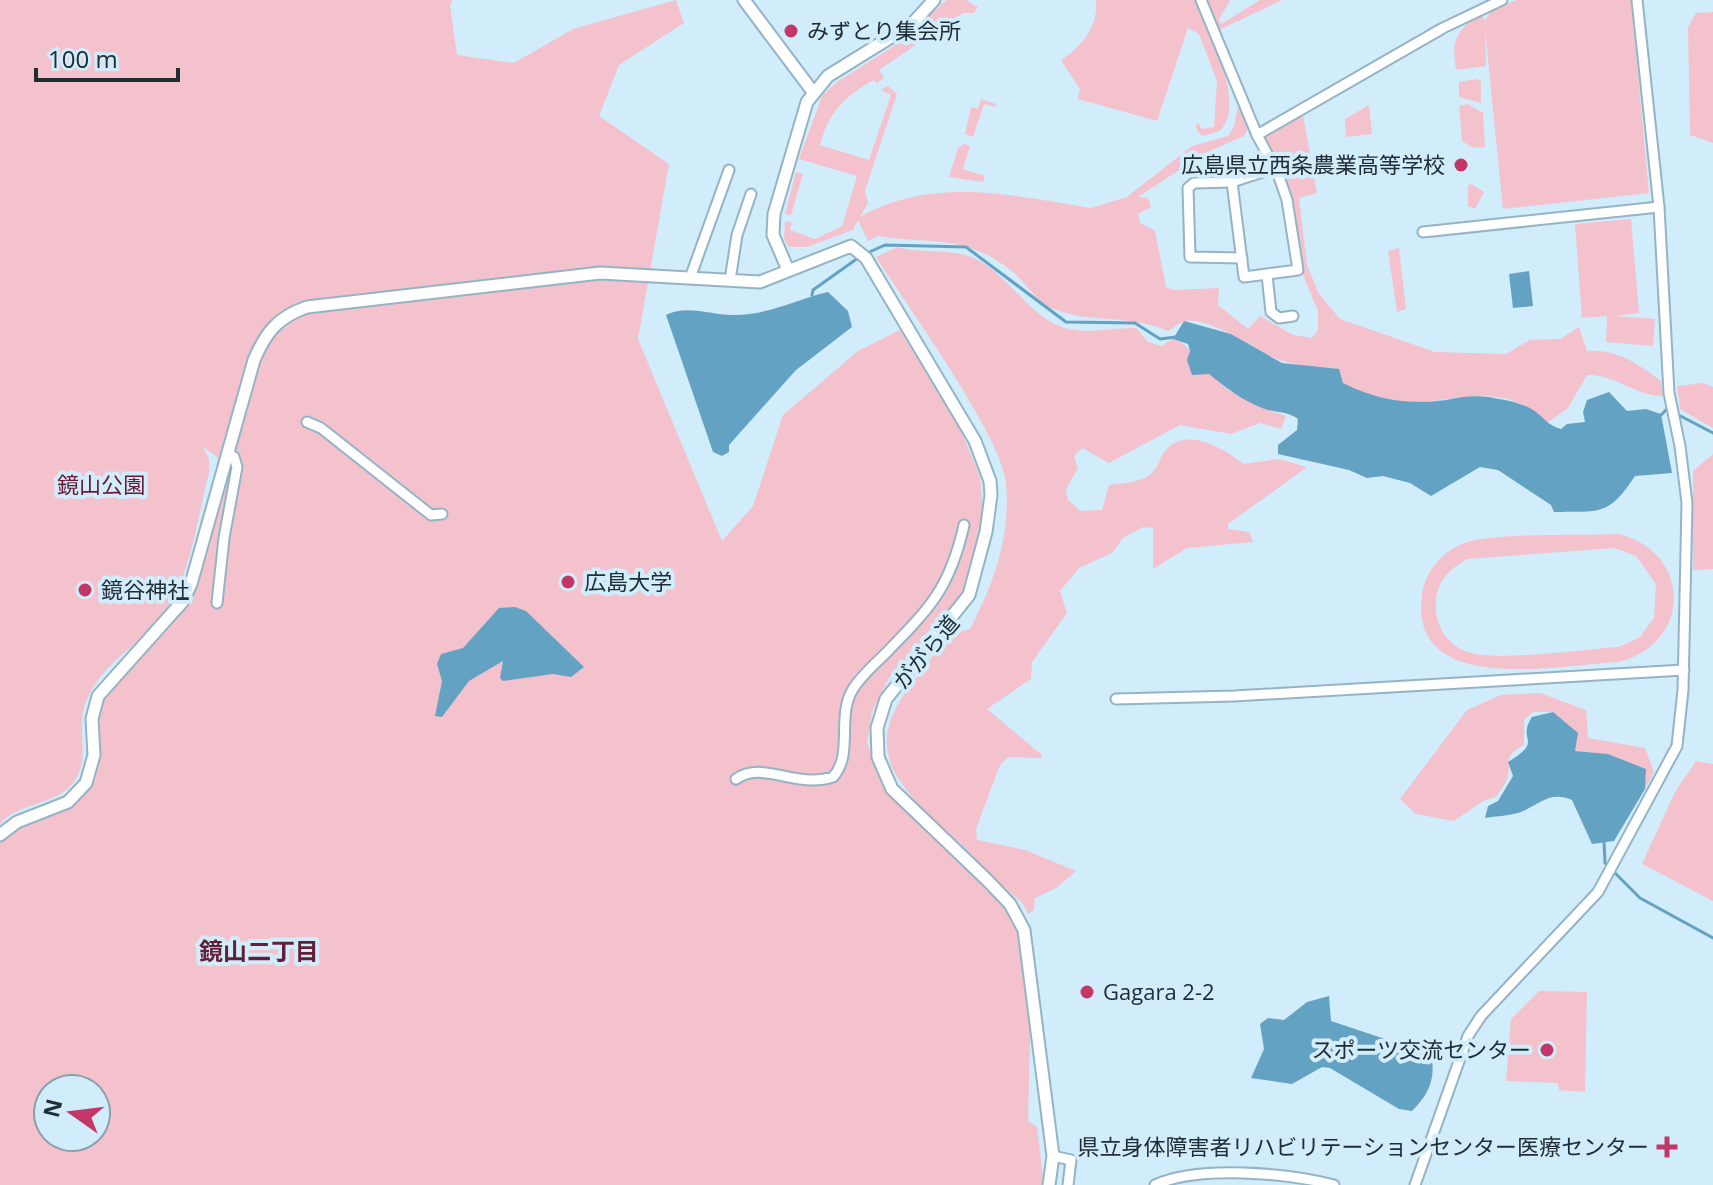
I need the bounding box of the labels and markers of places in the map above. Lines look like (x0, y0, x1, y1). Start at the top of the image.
place label: みずとり集会所 (807, 15, 961, 45)
marker: みずとり集会所 (782, 22, 800, 40)
place label: 広島県立西条農業高等学校 (1181, 149, 1445, 179)
marker: 広島県立西条農業高等学校 (1452, 156, 1470, 174)
place label: 広島大学 (584, 566, 672, 596)
marker: 広島大学 (559, 573, 577, 591)
place label: 鏡谷神社 (101, 574, 189, 604)
marker: 鏡谷神社 (76, 581, 94, 599)
place label: Gagara 2-2 (1103, 976, 1215, 1006)
marker: Gagara 2-2 (1078, 983, 1096, 1001)
place label: スポーツ交流センター (1311, 1034, 1531, 1064)
marker: スポーツ交流センター (1538, 1041, 1556, 1059)
place label: 県立身体障害者リハビリテーションセンター医療センター (1077, 1131, 1649, 1161)
marker: 県立身体障害者リハビリテーションセンター医療センター (1656, 1136, 1678, 1158)

